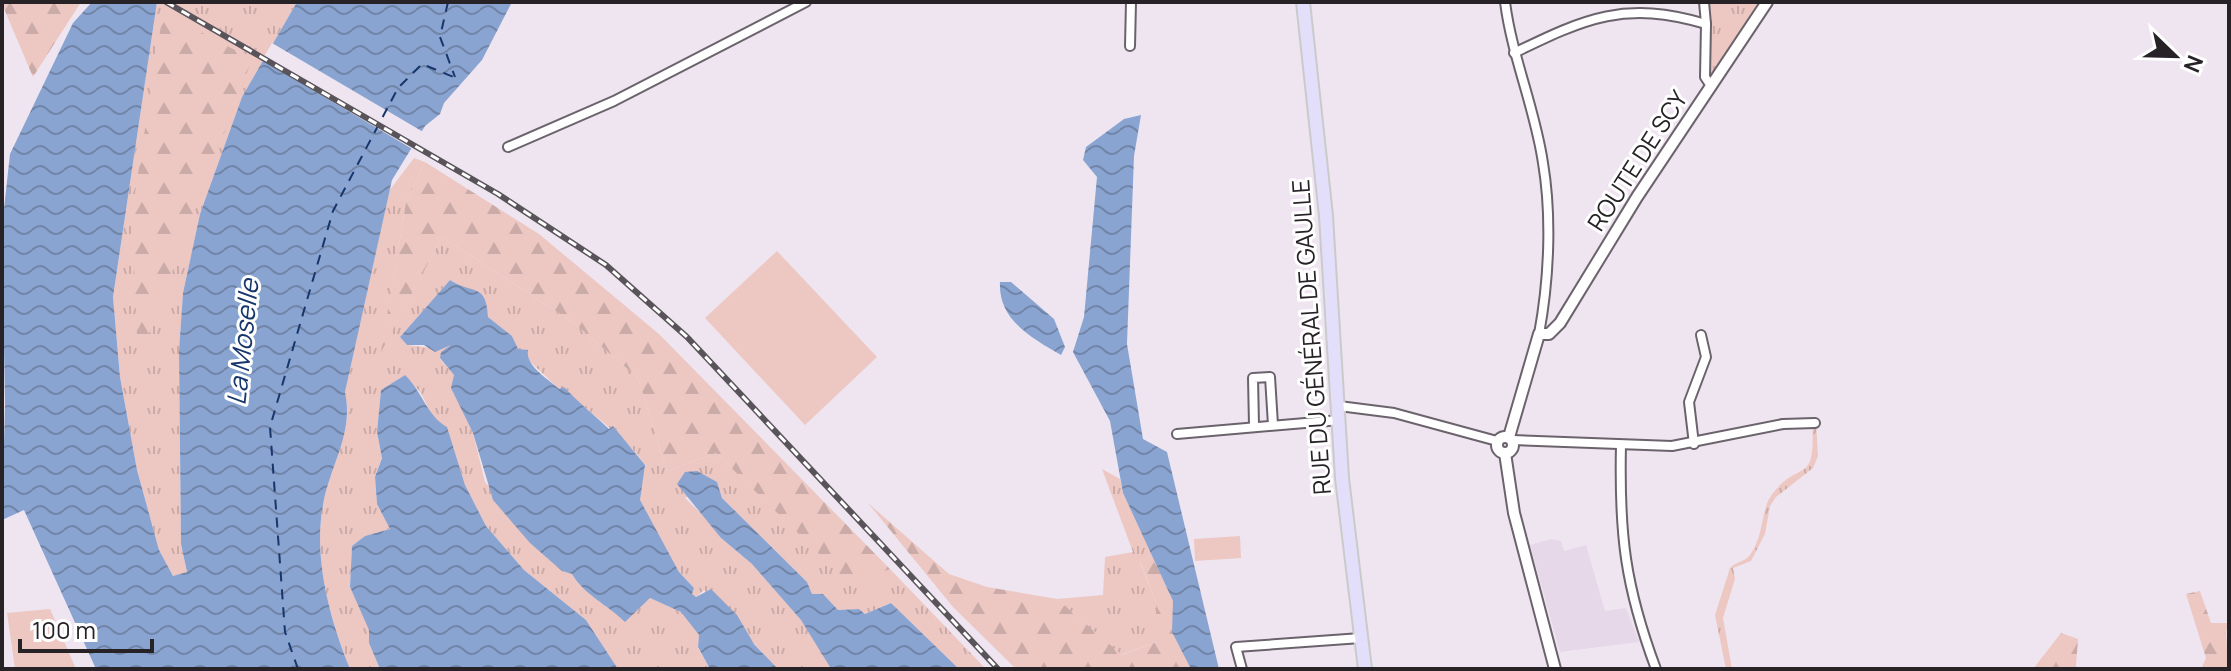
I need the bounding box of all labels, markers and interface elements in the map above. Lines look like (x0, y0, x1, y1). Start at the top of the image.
north arrow (2135, 16, 2215, 96)
text: N (2177, 51, 2210, 77)
street label: ROUTE DE SCY (1579, 83, 1695, 237)
street label: RUE DU GÉNÉRAL DE GAULLE (1283, 178, 1338, 496)
water label: La Moselle (218, 275, 267, 407)
scale bar (20, 603, 152, 653)
text: 100 m (32, 613, 96, 646)

